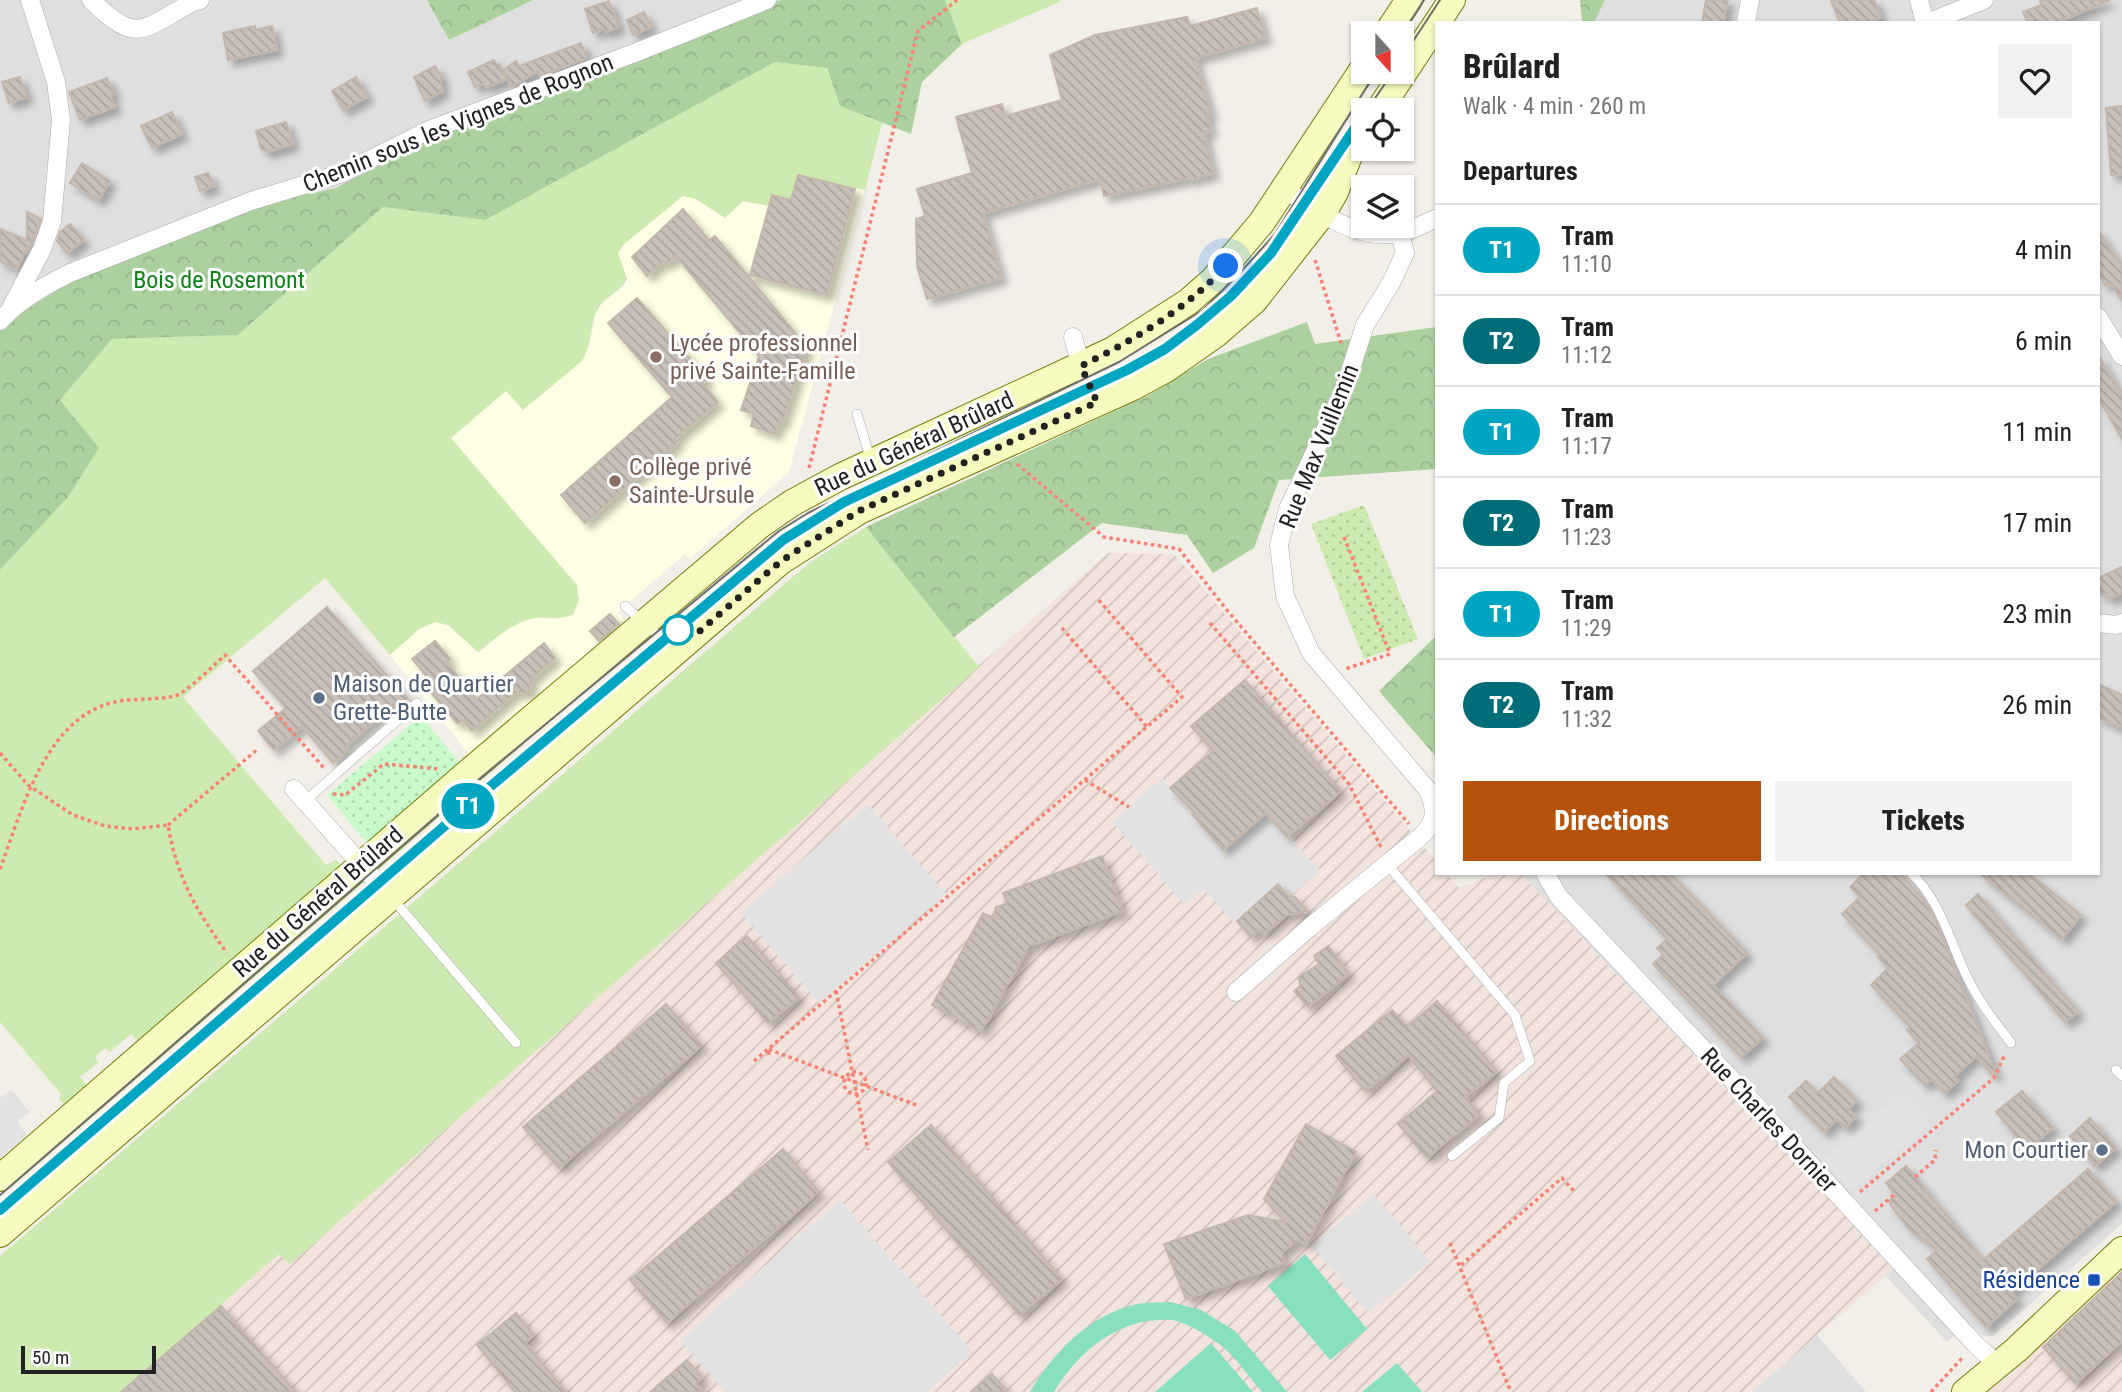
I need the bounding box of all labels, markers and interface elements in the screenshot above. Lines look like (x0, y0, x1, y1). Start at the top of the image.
north arrow (1351, 21, 1414, 84)
map controls (1351, 21, 1414, 238)
button: heart (1998, 44, 2072, 118)
text: Brûlard (1463, 47, 1560, 86)
street label: Chemin sous les Vignes de Rognon (299, 48, 617, 198)
text: Walk · 4 min · 260 m (1463, 93, 1646, 120)
button: locate (1351, 98, 1414, 161)
text: Departures (1463, 156, 1578, 186)
button: layers (1351, 175, 1414, 238)
text: Tram (1561, 221, 1614, 251)
text: 4 min (2015, 235, 2072, 265)
text: T1 (1489, 236, 1514, 264)
your location (1208, 248, 1243, 283)
text: 11:10 (1561, 251, 1612, 278)
park label: Bois de Rosemont (133, 266, 305, 294)
text: Tram (1561, 312, 1614, 342)
text: 6 min (2015, 326, 2072, 356)
text: T2 (1489, 327, 1514, 355)
place label: Lycée professionnel privé Sainte-Famille (670, 329, 858, 385)
text: 11:12 (1561, 342, 1612, 369)
marker: Lycée professionnel privé Sainte-Famille (648, 349, 664, 365)
street label: Rue Max Vuillemin (1273, 360, 1365, 532)
street label: Rue du Général Brûlard (810, 386, 1018, 502)
text: Tram (1561, 403, 1614, 433)
text: 11 min (2002, 417, 2072, 447)
text: T1 (1489, 418, 1514, 446)
text: 11:17 (1561, 433, 1612, 460)
place label: Collège privé Sainte-Ursule (629, 453, 754, 509)
marker: Collège privé Sainte-Ursule (607, 473, 623, 489)
text: Tram (1561, 494, 1614, 524)
text: 17 min (2002, 508, 2072, 538)
text: T2 (1489, 509, 1514, 537)
text: 11:23 (1561, 524, 1612, 551)
text: Tram (1561, 585, 1614, 615)
text: 23 min (2002, 599, 2072, 629)
text: T1 (1489, 600, 1514, 628)
unlabelled marker (663, 615, 693, 645)
text: 11:29 (1561, 615, 1612, 642)
place label: Maison de Quartier Grette-Butte (333, 670, 514, 726)
text: Tram (1561, 676, 1614, 706)
marker: Maison de Quartier Grette-Butte (311, 690, 327, 706)
text: 26 min (2002, 690, 2072, 720)
text: T2 (1489, 691, 1514, 719)
text: 11:32 (1561, 706, 1612, 733)
button: Directions (1463, 781, 1761, 861)
button: Tickets (1775, 781, 2072, 861)
line badge: T1 (436, 783, 500, 829)
text: T1 (455, 792, 481, 820)
street label: Rue du Général Brûlard (227, 821, 409, 983)
street label: Rue Charles Dornier (1695, 1042, 1843, 1198)
place label: Mon Courtier (1964, 1136, 2088, 1164)
marker: Mon Courtier (2094, 1142, 2110, 1158)
place label: Résidence (1982, 1266, 2080, 1294)
marker: Résidence (2086, 1272, 2102, 1288)
scale bar (21, 1343, 156, 1375)
text: 50 m (32, 1346, 69, 1369)

